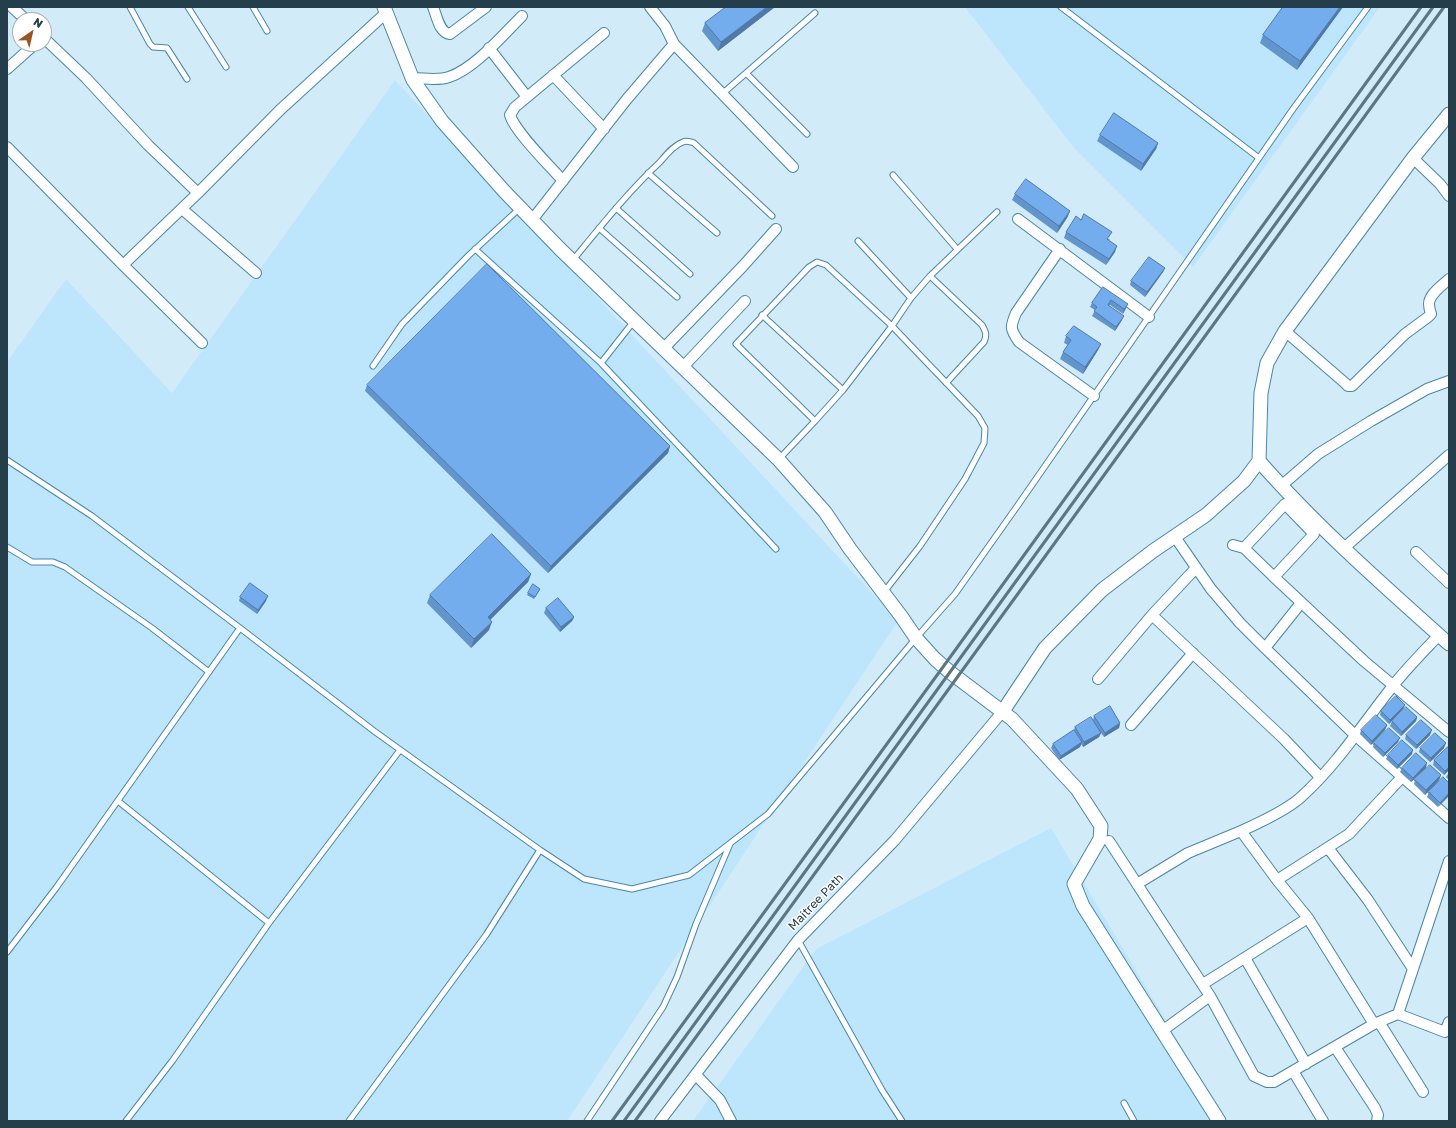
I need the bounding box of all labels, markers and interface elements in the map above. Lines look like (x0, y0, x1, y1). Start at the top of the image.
north arrow (12, 12, 52, 52)
text: N (31, 15, 46, 30)
street label: Maitree Path (785, 871, 847, 933)

